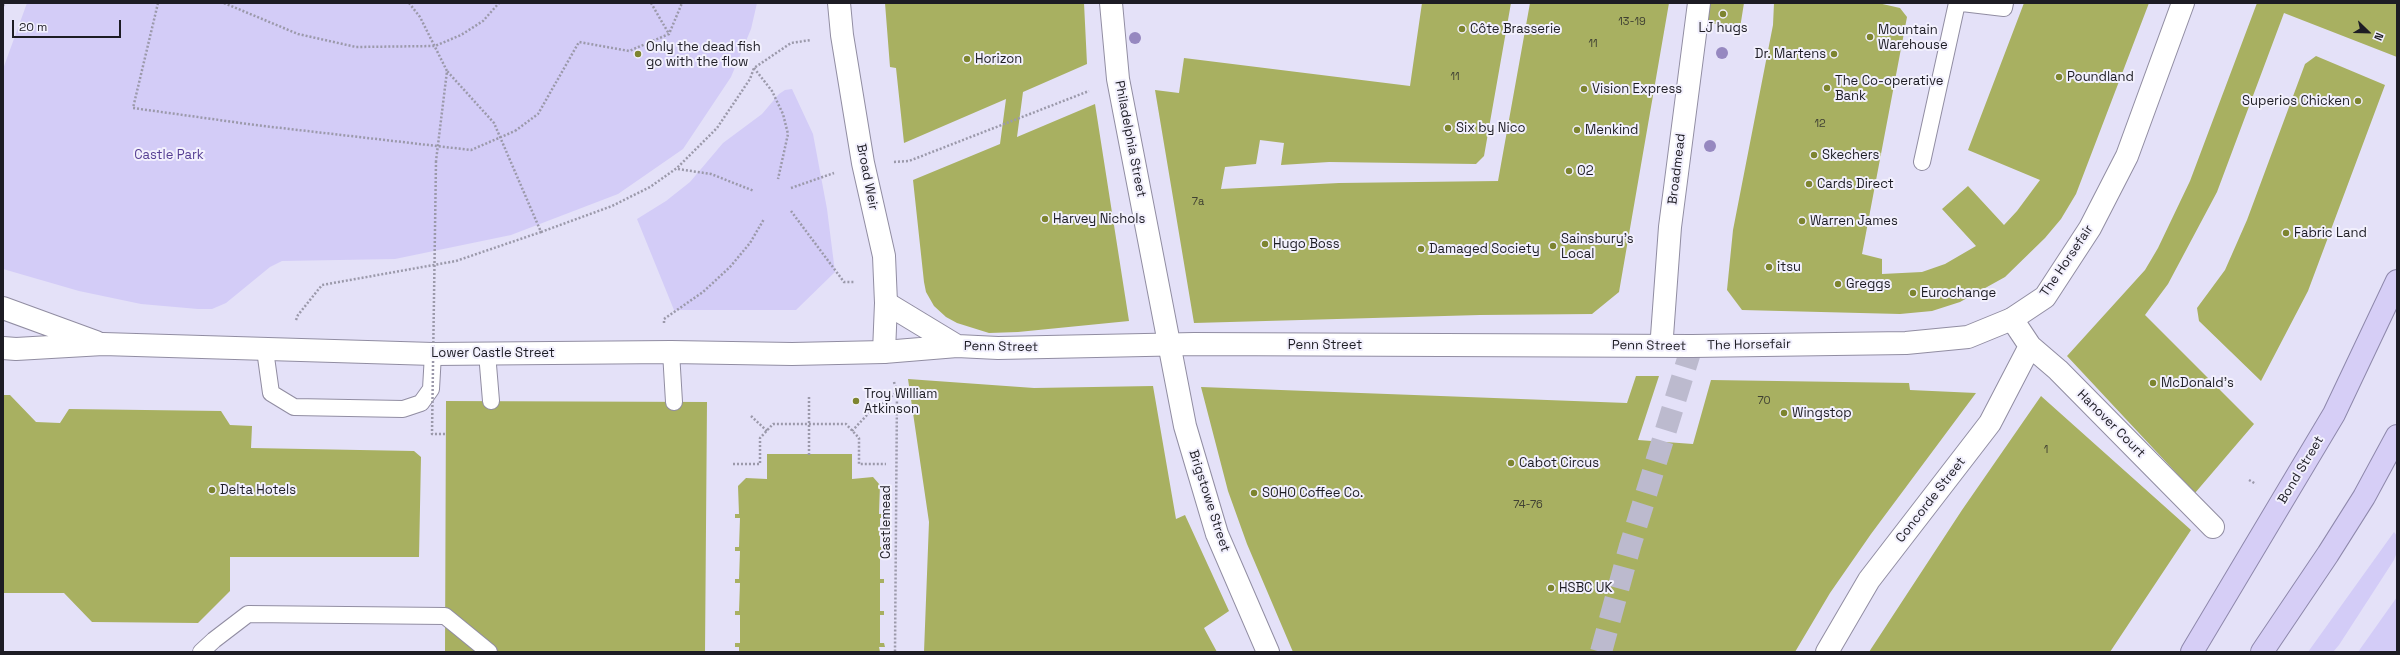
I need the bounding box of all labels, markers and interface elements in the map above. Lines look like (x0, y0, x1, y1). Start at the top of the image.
marker: LJ hugs (1718, 9, 1728, 19)
scale bar (14, 12, 123, 38)
north arrow (2348, 12, 2388, 52)
house number: 13-19 (1618, 15, 1646, 29)
text: 20 m (19, 19, 47, 35)
place label: LJ hugs (1698, 20, 1748, 36)
place label: Côte Brasserie (1470, 21, 1561, 37)
place label: Mountain Warehouse (1878, 22, 1948, 53)
marker: Côte Brasserie (1457, 24, 1467, 34)
text: N (2371, 31, 2387, 43)
marker: Mountain Warehouse (1865, 32, 1875, 42)
house number: 11 (1588, 37, 1598, 51)
place label: Only the dead fish go with the flow (646, 39, 761, 70)
place label: Dr. Martens (1755, 46, 1826, 62)
marker: Only the dead fish go with the flow (633, 49, 643, 59)
marker: Dr. Martens (1829, 49, 1839, 59)
place label: Horizon (975, 51, 1022, 67)
marker: Horizon (962, 54, 972, 64)
place label: Poundland (2067, 69, 2134, 85)
house number: 11 (1450, 70, 1460, 84)
marker: Poundland (2054, 72, 2064, 82)
place label: The Co-operative Bank (1835, 73, 1943, 104)
street label: Philadelphia Street (1111, 79, 1149, 199)
place label: Vision Express (1592, 81, 1682, 97)
marker: The Co-operative Bank (1822, 83, 1832, 93)
marker: Vision Express (1579, 84, 1589, 94)
place label: Superios Chicken (2242, 93, 2350, 109)
marker: Superios Chicken (2353, 96, 2363, 106)
house number: 12 (1814, 117, 1826, 131)
place label: Six by Nico (1456, 120, 1525, 136)
place label: Menkind (1585, 122, 1638, 138)
marker: Six by Nico (1443, 123, 1453, 133)
marker: Menkind (1572, 125, 1582, 135)
street label: Broadmead (1665, 133, 1689, 205)
street label: Broad Weir (853, 142, 881, 212)
park label: Castle Park (134, 147, 204, 163)
place label: Skechers (1822, 147, 1879, 163)
marker: Skechers (1809, 150, 1819, 160)
place label: O2 (1577, 163, 1594, 179)
marker: O2 (1564, 166, 1574, 176)
place label: Cards Direct (1817, 176, 1894, 192)
marker: Cards Direct (1804, 179, 1814, 189)
house number: 7a (1192, 195, 1204, 209)
place label: Harvey Nichols (1053, 211, 1145, 227)
place label: Warren James (1810, 213, 1898, 229)
marker: Harvey Nichols (1040, 214, 1050, 224)
marker: Warren James (1797, 216, 1807, 226)
street label: The Horsefair (2037, 222, 2097, 300)
place label: Fabric Land (2294, 225, 2367, 241)
marker: Fabric Land (2281, 228, 2291, 238)
place label: Sainsbury's Local (1561, 231, 1634, 262)
place label: Hugo Boss (1273, 236, 1340, 252)
marker: Hugo Boss (1260, 239, 1270, 249)
place label: Damaged Society (1429, 241, 1540, 257)
marker: Sainsbury's Local (1548, 241, 1558, 251)
marker: Damaged Society (1416, 244, 1426, 254)
place label: itsu (1777, 259, 1801, 275)
marker: itsu (1764, 262, 1774, 272)
place label: Greggs (1846, 276, 1890, 292)
marker: Greggs (1833, 279, 1843, 289)
place label: Eurochange (1921, 285, 1996, 301)
marker: Eurochange (1908, 288, 1918, 298)
street label: The Horsefair (1707, 336, 1791, 354)
street label: Penn Street (1288, 337, 1362, 353)
street label: Penn Street (1612, 338, 1686, 354)
street label: Penn Street (964, 339, 1038, 355)
street label: Lower Castle Street (431, 345, 555, 361)
place label: McDonald's (2161, 375, 2234, 391)
marker: McDonald's (2148, 378, 2158, 388)
place label: Troy William Atkinson (864, 386, 937, 417)
street label: Hanover Court (2074, 387, 2148, 461)
house number: 70 (1757, 394, 1771, 408)
marker: Troy William Atkinson (851, 396, 861, 406)
place label: Wingstop (1792, 405, 1852, 421)
marker: Wingstop (1779, 408, 1789, 418)
street label: Bond Street (2275, 433, 2327, 507)
house number: 1 (2044, 443, 2048, 457)
street label: Brigstowe Street (1185, 448, 1233, 554)
street label: Concorde Street (1893, 454, 1969, 546)
place label: Cabot Circus (1519, 455, 1599, 471)
marker: Cabot Circus (1506, 458, 1516, 468)
place label: Delta Hotels (220, 482, 296, 498)
marker: Delta Hotels (207, 485, 217, 495)
street label: Castlemead (878, 485, 894, 559)
place label: SOHO Coffee Co. (1262, 485, 1363, 501)
marker: SOHO Coffee Co. (1249, 488, 1259, 498)
house number: 74-76 (1513, 498, 1543, 512)
place label: HSBC UK (1559, 580, 1612, 596)
marker: HSBC UK (1546, 583, 1556, 593)

